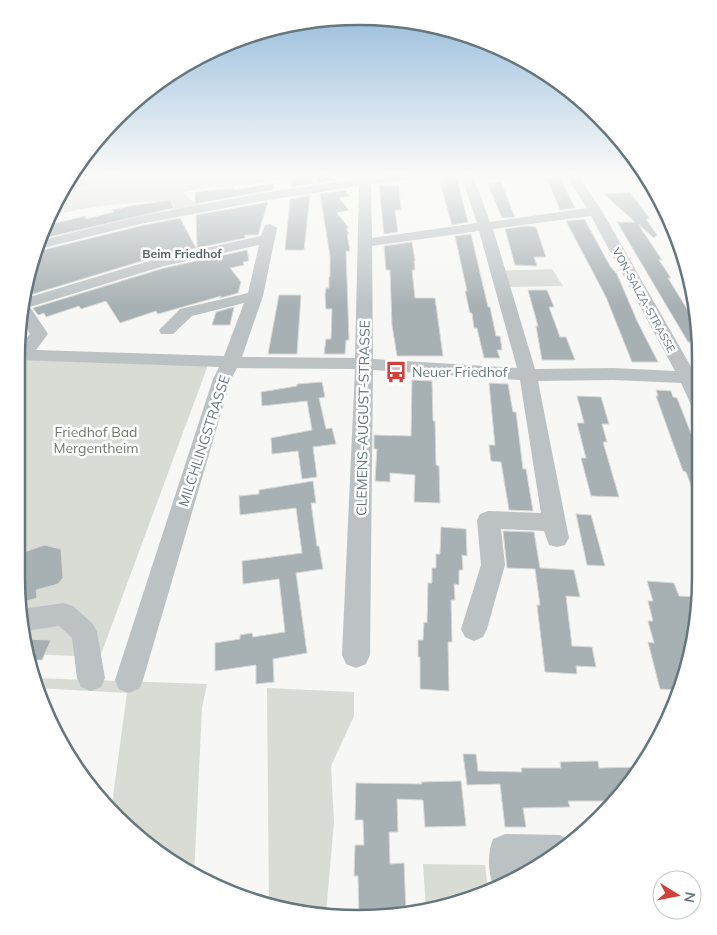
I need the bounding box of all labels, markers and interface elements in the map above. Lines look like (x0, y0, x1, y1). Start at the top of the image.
street label: VON-SALZA-STRASSE (609, 245, 679, 355)
district label: Beim Friedhof (142, 246, 222, 261)
street label: CLEMENS-AUGUST-STRASSE (352, 320, 374, 516)
bus stop icon: Neuer Friedhof (383, 359, 409, 385)
place label: Neuer Friedhof (412, 363, 508, 381)
street label: MILCHLINGSTRASSE (174, 373, 234, 509)
park label: Friedhof Bad Mergentheim (53, 423, 139, 457)
north arrow (652, 870, 702, 920)
text: N (680, 890, 700, 904)

